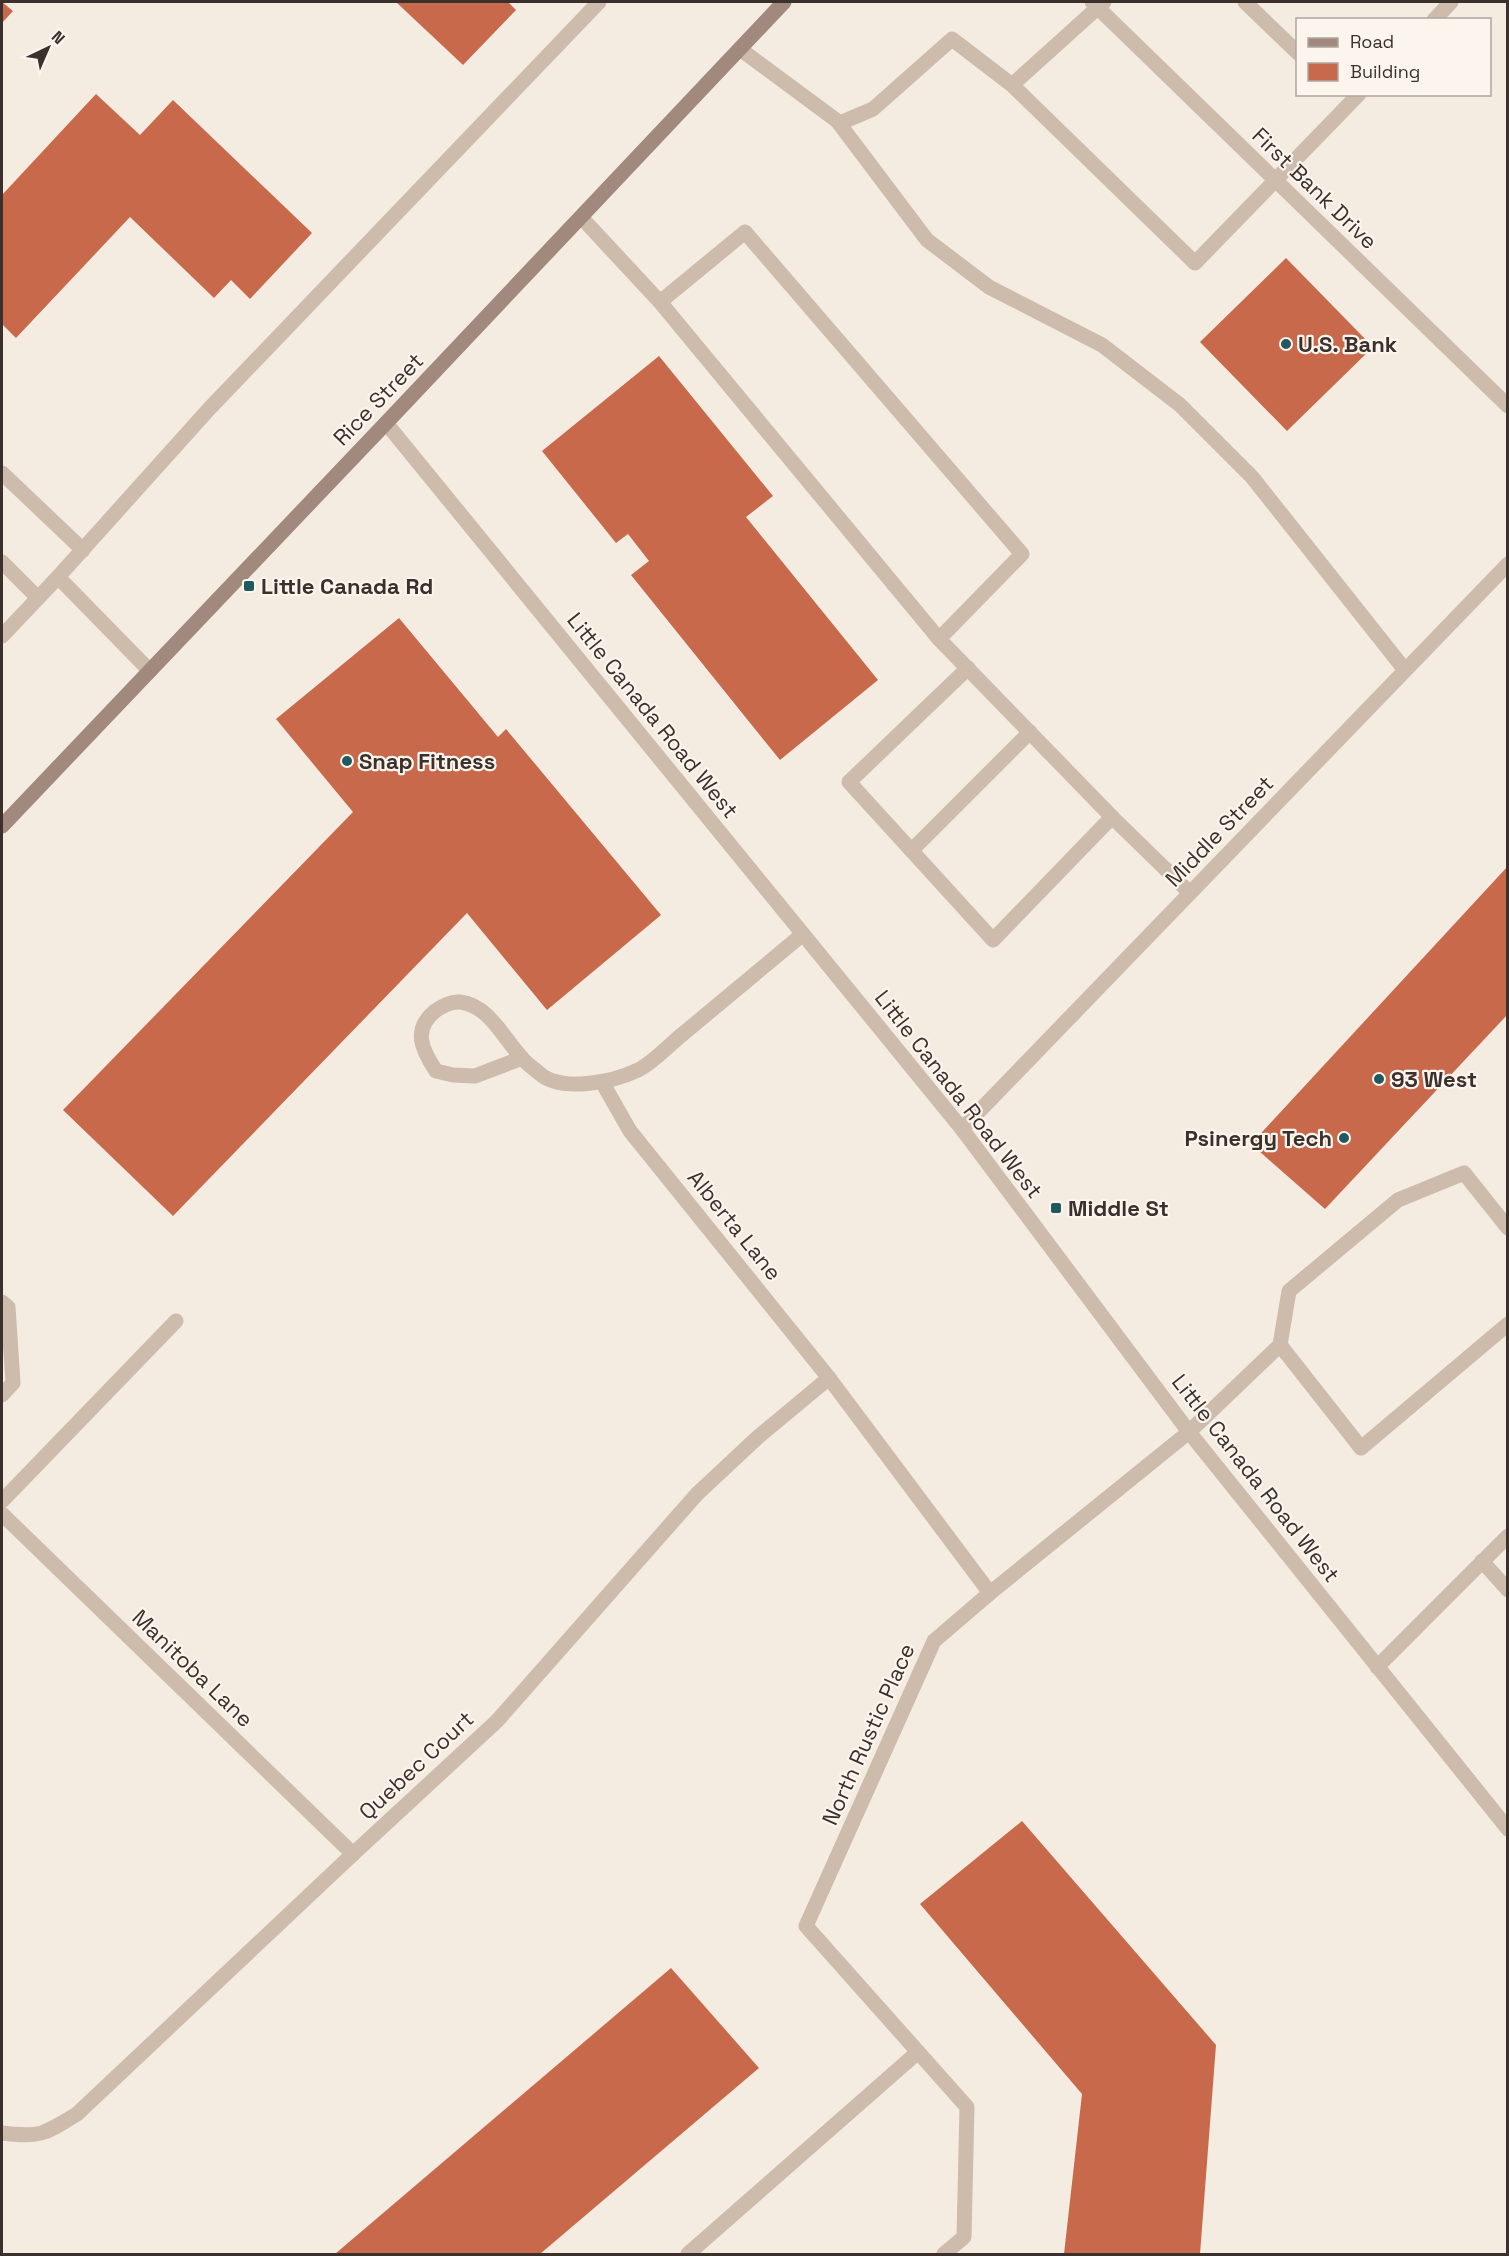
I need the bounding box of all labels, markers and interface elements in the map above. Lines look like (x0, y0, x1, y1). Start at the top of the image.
north arrow (18, 18, 78, 78)
legend (1296, 18, 1491, 96)
text: N (47, 26, 69, 49)
text: Road (1350, 30, 1394, 53)
text: Building (1350, 60, 1420, 83)
street label: First Bank Drive (1247, 121, 1383, 255)
place label: U.S. Bank (1298, 330, 1398, 358)
marker: U.S. Bank (1279, 337, 1293, 351)
street label: Rice Street (327, 347, 429, 451)
place label: Little Canada Rd (261, 572, 433, 600)
marker: Little Canada Rd (242, 579, 256, 593)
street label: Little Canada Road West (561, 606, 745, 824)
place label: Snap Fitness (359, 747, 495, 775)
marker: Snap Fitness (340, 754, 354, 768)
street label: Middle Street (1159, 769, 1279, 893)
street label: Little Canada Road West (869, 984, 1049, 1204)
place label: 93 West (1391, 1065, 1477, 1093)
marker: 93 West (1372, 1072, 1386, 1086)
place label: Psinergy Tech (1184, 1124, 1332, 1152)
marker: Psinergy Tech (1337, 1131, 1351, 1145)
street label: Alberta Lane (682, 1164, 788, 1286)
place label: Middle St (1068, 1194, 1169, 1222)
marker: Middle St (1049, 1201, 1063, 1215)
street label: Little Canada Road West (1166, 1368, 1346, 1588)
street label: Manitoba Lane (127, 1603, 259, 1733)
street label: North Rustic Place (815, 1639, 921, 1829)
street label: Quebec Court (353, 1705, 479, 1825)

